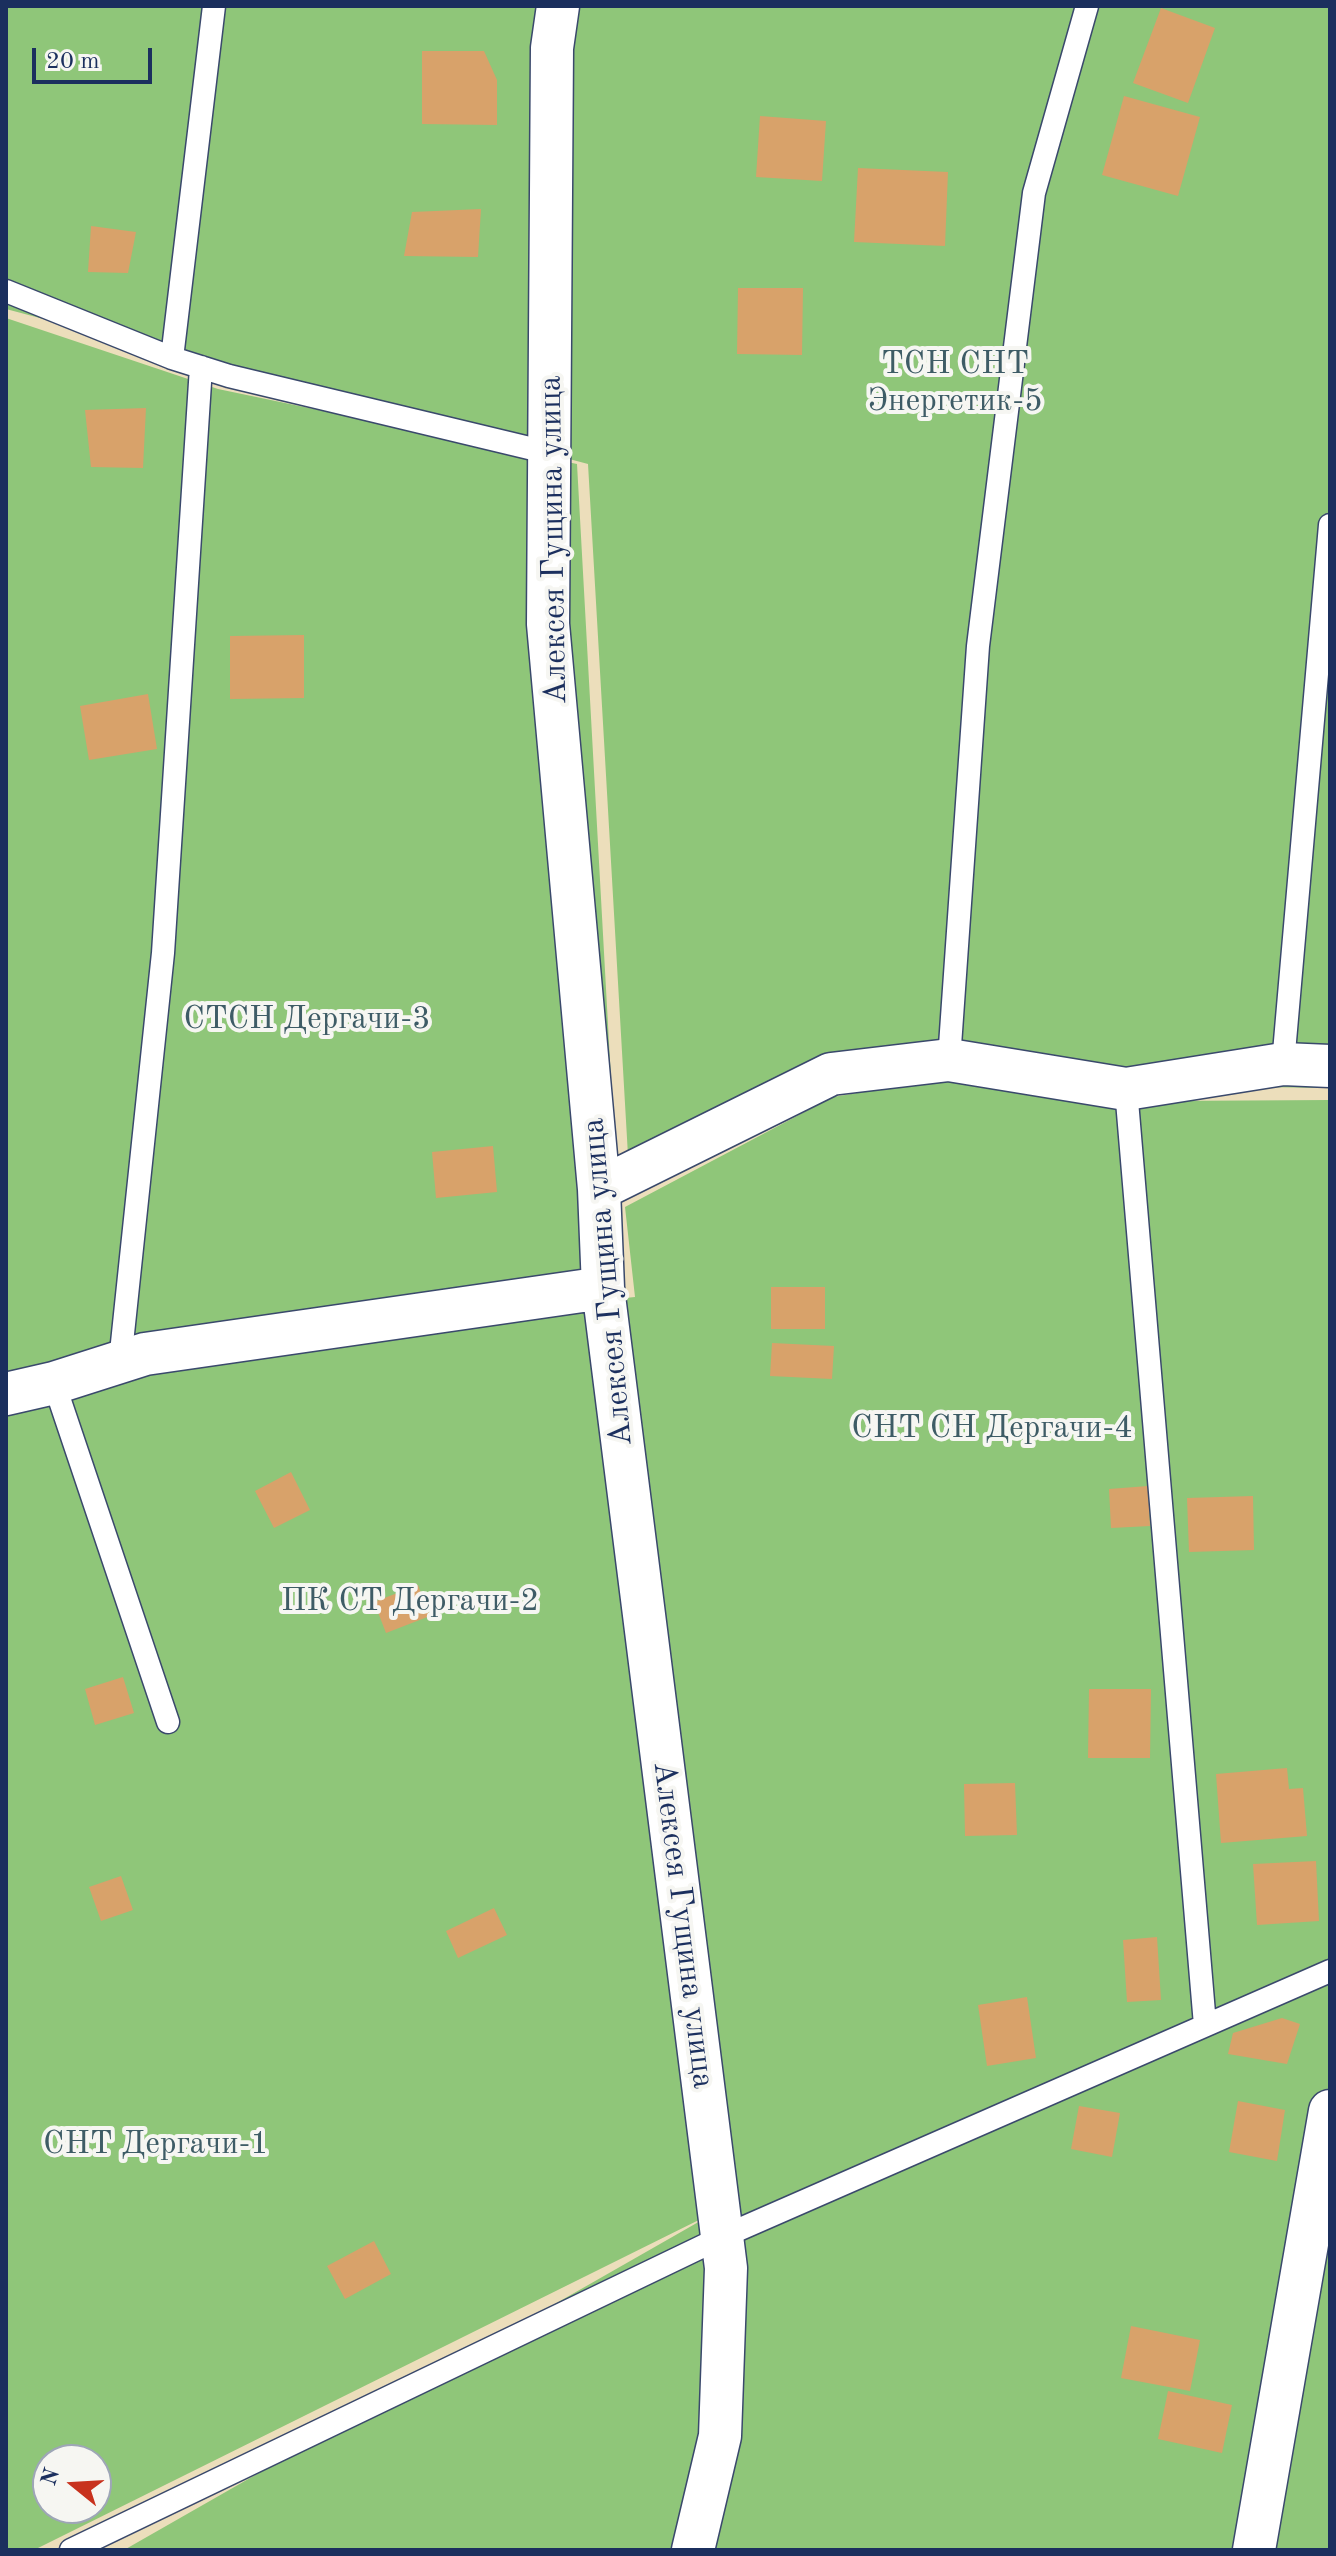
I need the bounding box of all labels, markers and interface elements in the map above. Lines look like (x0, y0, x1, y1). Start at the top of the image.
scale bar (36, 32, 156, 82)
text: 20 m (46, 50, 100, 74)
park label: ТСН СНТ Энергетик-5 (867, 346, 1043, 421)
street label: Алексея Гущина улица (532, 375, 576, 705)
park label: СТСН Дергачи-3 (183, 1001, 431, 1039)
street label: Алексея Гущина улица (575, 1116, 641, 1448)
park label: СНТ СН Дергачи-4 (851, 1410, 1133, 1448)
park label: ПК СТ Дергачи-2 (281, 1583, 539, 1621)
street label: Алексея Гущина улица (644, 1759, 722, 2091)
park label: СНТ Дергачи-1 (43, 2126, 269, 2164)
north arrow (32, 2444, 112, 2524)
text: N (38, 2466, 64, 2489)

